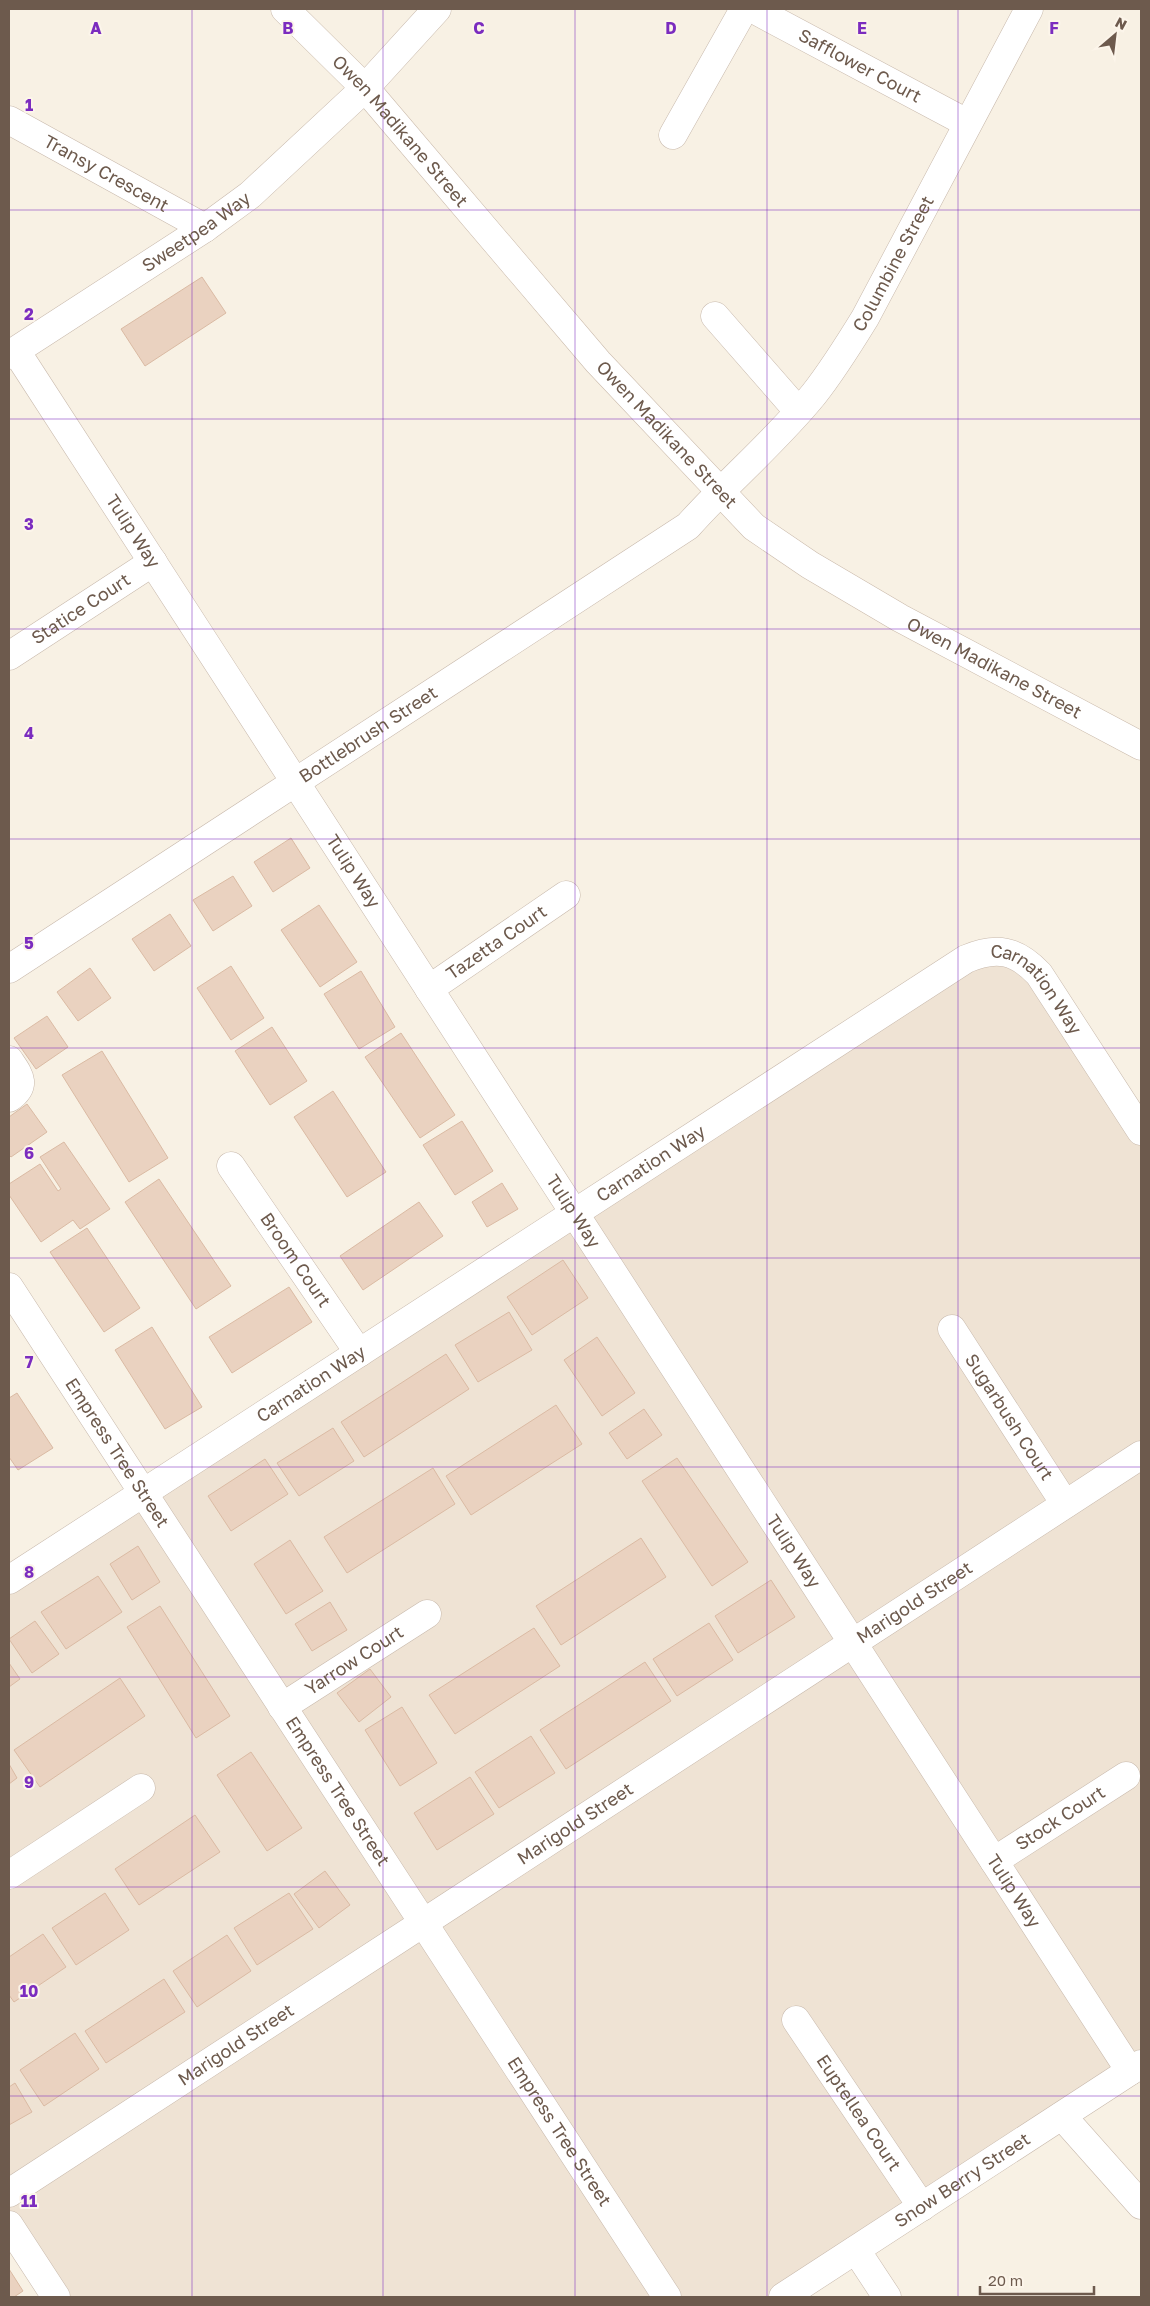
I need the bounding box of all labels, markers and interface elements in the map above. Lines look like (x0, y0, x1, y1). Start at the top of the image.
north arrow (1090, 10, 1140, 60)
text: N (1113, 13, 1130, 33)
text: A (90, 18, 102, 38)
text: B (282, 18, 294, 38)
text: C (473, 18, 485, 38)
text: D (665, 18, 677, 38)
text: E (857, 18, 867, 38)
text: F (1049, 18, 1059, 38)
street label: Safflower Court (795, 23, 926, 107)
street label: Owen Madikane Street (328, 50, 473, 211)
text: 1 (25, 95, 33, 115)
street label: Transy Crescent (40, 129, 173, 216)
street label: Sweetpea Way (137, 187, 254, 276)
street label: Columbine Street (847, 192, 938, 335)
text: 2 (24, 304, 34, 324)
street label: Owen Madikane Street (592, 356, 742, 512)
street label: Tulip Way (102, 490, 166, 572)
text: 3 (24, 514, 34, 534)
street label: Statice Court (27, 568, 134, 648)
street label: Owen Madikane Street (903, 612, 1086, 723)
street label: Bottlebrush Street (294, 681, 441, 787)
text: 4 (24, 723, 34, 743)
street label: Tulip Way (322, 830, 386, 912)
street label: Tazetta Court (442, 900, 550, 984)
text: 5 (24, 933, 34, 953)
street label: Carnation Way (990, 940, 1087, 1038)
street label: Carnation Way (592, 1119, 709, 1206)
text: 6 (24, 1143, 34, 1163)
street label: Tulip Way (542, 1170, 606, 1252)
street label: Broom Court (256, 1208, 336, 1311)
street label: Carnation Way (252, 1340, 369, 1427)
street label: Sugarbush Court (961, 1349, 1059, 1484)
text: 7 (25, 1352, 34, 1372)
street label: Empress Tree Street (61, 1373, 175, 1531)
street label: Tulip Way (762, 1510, 826, 1592)
street label: Marigold Street (852, 1556, 976, 1648)
text: 8 (24, 1562, 34, 1582)
street label: Yarrow Court (301, 1620, 407, 1699)
street label: Empress Tree Street (282, 1712, 395, 1870)
text: 9 (24, 1772, 34, 1792)
street label: Marigold Street (513, 1777, 637, 1869)
street label: Stock Court (1011, 1780, 1109, 1854)
street label: Tulip Way (983, 1850, 1046, 1931)
text: 10 (20, 1981, 38, 2001)
street label: Marigold Street (173, 1998, 298, 2090)
street label: Euptellea Court (812, 2050, 906, 2175)
street label: Empress Tree Street (503, 2052, 617, 2210)
street label: Snow Berry Street (890, 2127, 1034, 2232)
text: 11 (21, 2191, 37, 2211)
scale bar (980, 2264, 1094, 2296)
text: 20 m (988, 2271, 1023, 2289)

